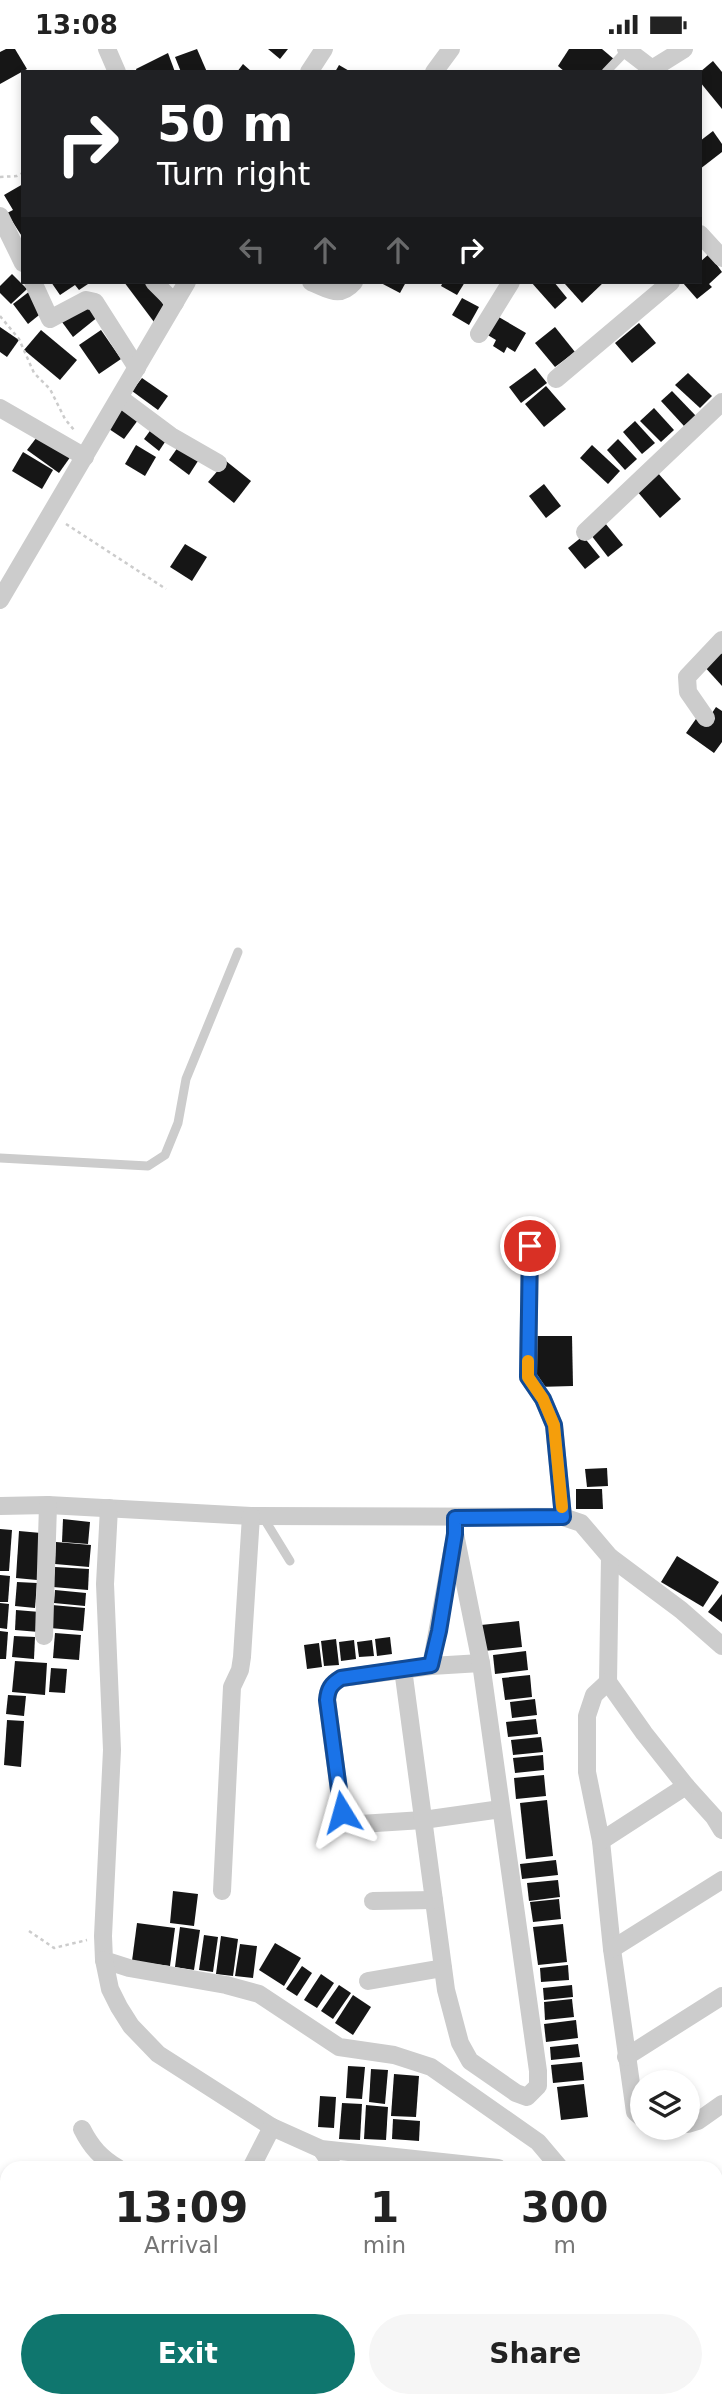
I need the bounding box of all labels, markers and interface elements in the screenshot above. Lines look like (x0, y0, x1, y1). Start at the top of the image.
text: 13:08 (35, 10, 118, 40)
text: 50 m (157, 96, 293, 153)
icon: right (42, 98, 133, 189)
text: Turn right (157, 155, 310, 193)
icon: left (233, 231, 271, 269)
icon: ahead (306, 231, 344, 269)
icon: ahead (379, 231, 417, 269)
icon: right (452, 231, 490, 269)
pin (500, 1216, 560, 1276)
icon: arrive (511, 1227, 549, 1265)
position arrow (305, 1775, 379, 1849)
map controls (630, 2070, 700, 2140)
button: layers (630, 2070, 700, 2140)
text: 13:09 (115, 2183, 248, 2232)
text: 1 (370, 2183, 399, 2232)
text: 300 (521, 2183, 608, 2232)
text: Arrival (144, 2232, 219, 2258)
text: min (363, 2232, 406, 2258)
text: m (553, 2232, 576, 2258)
button: Exit (21, 2314, 355, 2394)
button: Share (369, 2314, 702, 2394)

